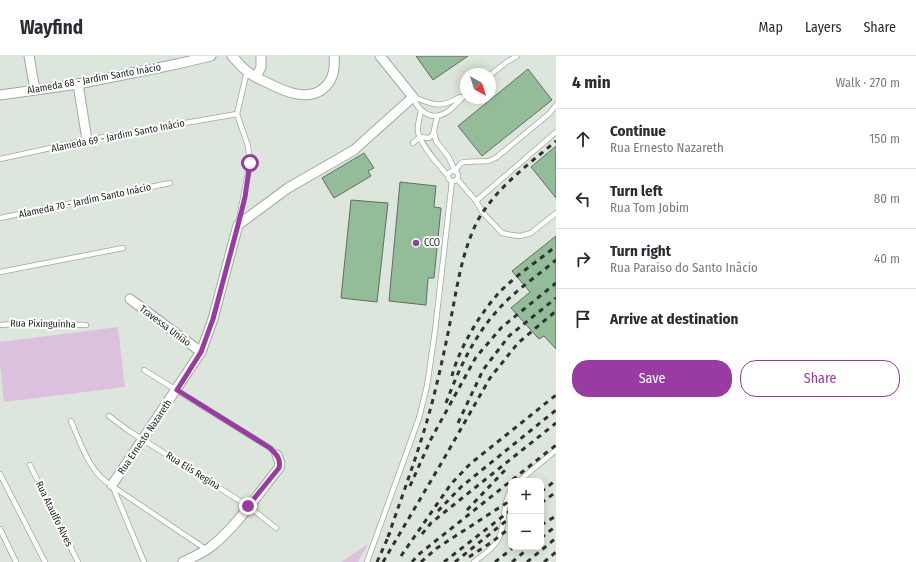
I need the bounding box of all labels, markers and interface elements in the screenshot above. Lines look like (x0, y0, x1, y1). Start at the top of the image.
text: Wayfind (20, 16, 83, 39)
text: Map (759, 19, 783, 36)
text: Layers (805, 19, 841, 36)
text: Share (863, 19, 896, 36)
street label: Alameda 68 - Jardim Santo Inácio (26, 61, 162, 97)
north arrow (460, 68, 496, 104)
text: 4 min (572, 72, 611, 93)
text: Walk · 270 m (835, 75, 900, 90)
street label: Alameda 69 - Jardim Santo Inácio (50, 117, 186, 155)
text: Continue (610, 122, 666, 140)
icon: ahead (572, 128, 594, 150)
text: 150 m (869, 131, 900, 146)
text: Rua Ernesto Nazareth (610, 140, 724, 155)
route start (241, 154, 259, 172)
street label: Alameda 70 - Jardim Santo Inácio (18, 181, 152, 221)
text: Turn left (610, 182, 663, 200)
icon: left (572, 188, 594, 210)
text: 80 m (874, 191, 900, 206)
text: Rua Tom Jobim (610, 200, 689, 215)
place label: CCO (424, 237, 440, 249)
marker: CCO (411, 238, 421, 248)
text: Turn right (610, 242, 671, 260)
icon: right (572, 248, 594, 270)
text: 40 m (874, 251, 900, 266)
text: Rua Paraiso do Santo Inâcio (610, 260, 758, 275)
street label: Travessa União (137, 303, 193, 349)
icon: arrive (572, 308, 594, 330)
text: Arrive at destination (610, 310, 738, 328)
street label: Rua Pixinguinha (10, 317, 76, 331)
button: Save (572, 360, 732, 397)
button: Share (740, 360, 900, 397)
street label: Rua Ernesto Nazareth (116, 397, 174, 477)
street label: Rua Elis Regina (164, 449, 223, 493)
map controls (508, 478, 544, 550)
button: + (508, 478, 544, 514)
street label: Rua Ataulfo Alves (33, 479, 75, 549)
route end (239, 497, 257, 515)
button: − (508, 514, 544, 550)

